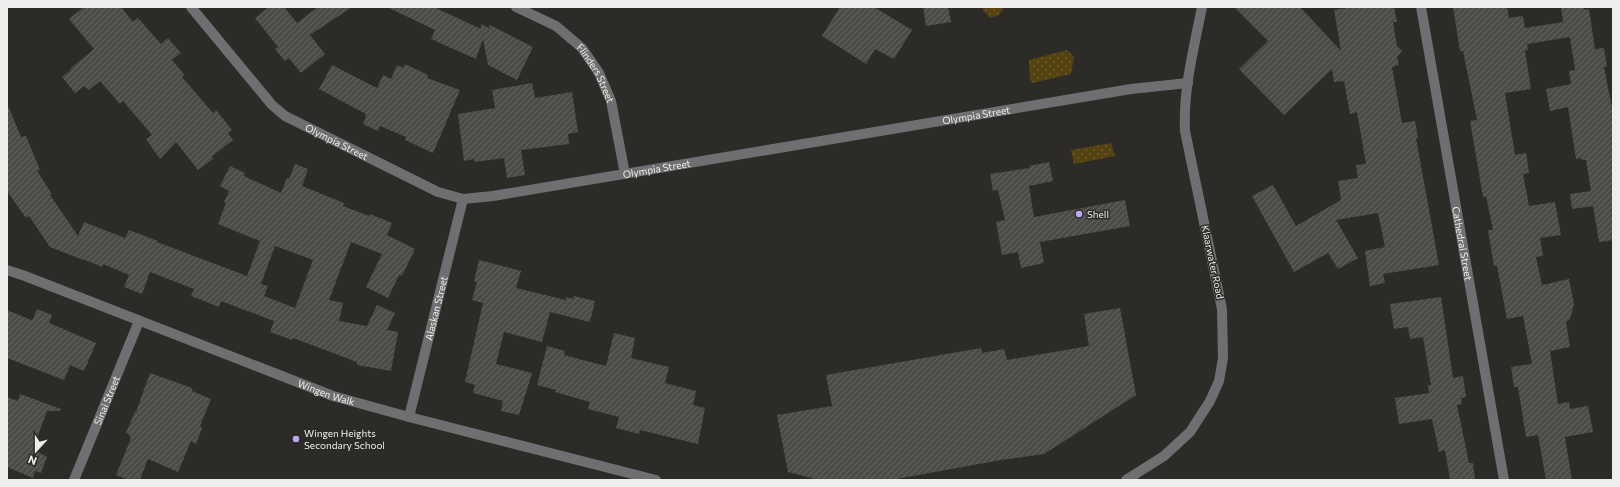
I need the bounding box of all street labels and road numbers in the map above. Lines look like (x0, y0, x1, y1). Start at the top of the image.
street label: Flinders Street (575, 41, 617, 104)
street label: Olympia Street (941, 103, 1011, 127)
street label: Olympia Street (303, 121, 370, 162)
street label: Olympia Street (622, 157, 691, 180)
street label: Cathedral Street (1450, 205, 1475, 281)
street label: Klaarwater Road (1199, 224, 1227, 300)
street label: Alaskan Street (422, 275, 450, 342)
street label: Sinai Street (91, 374, 122, 427)
street label: Wingen Walk (296, 377, 357, 408)

